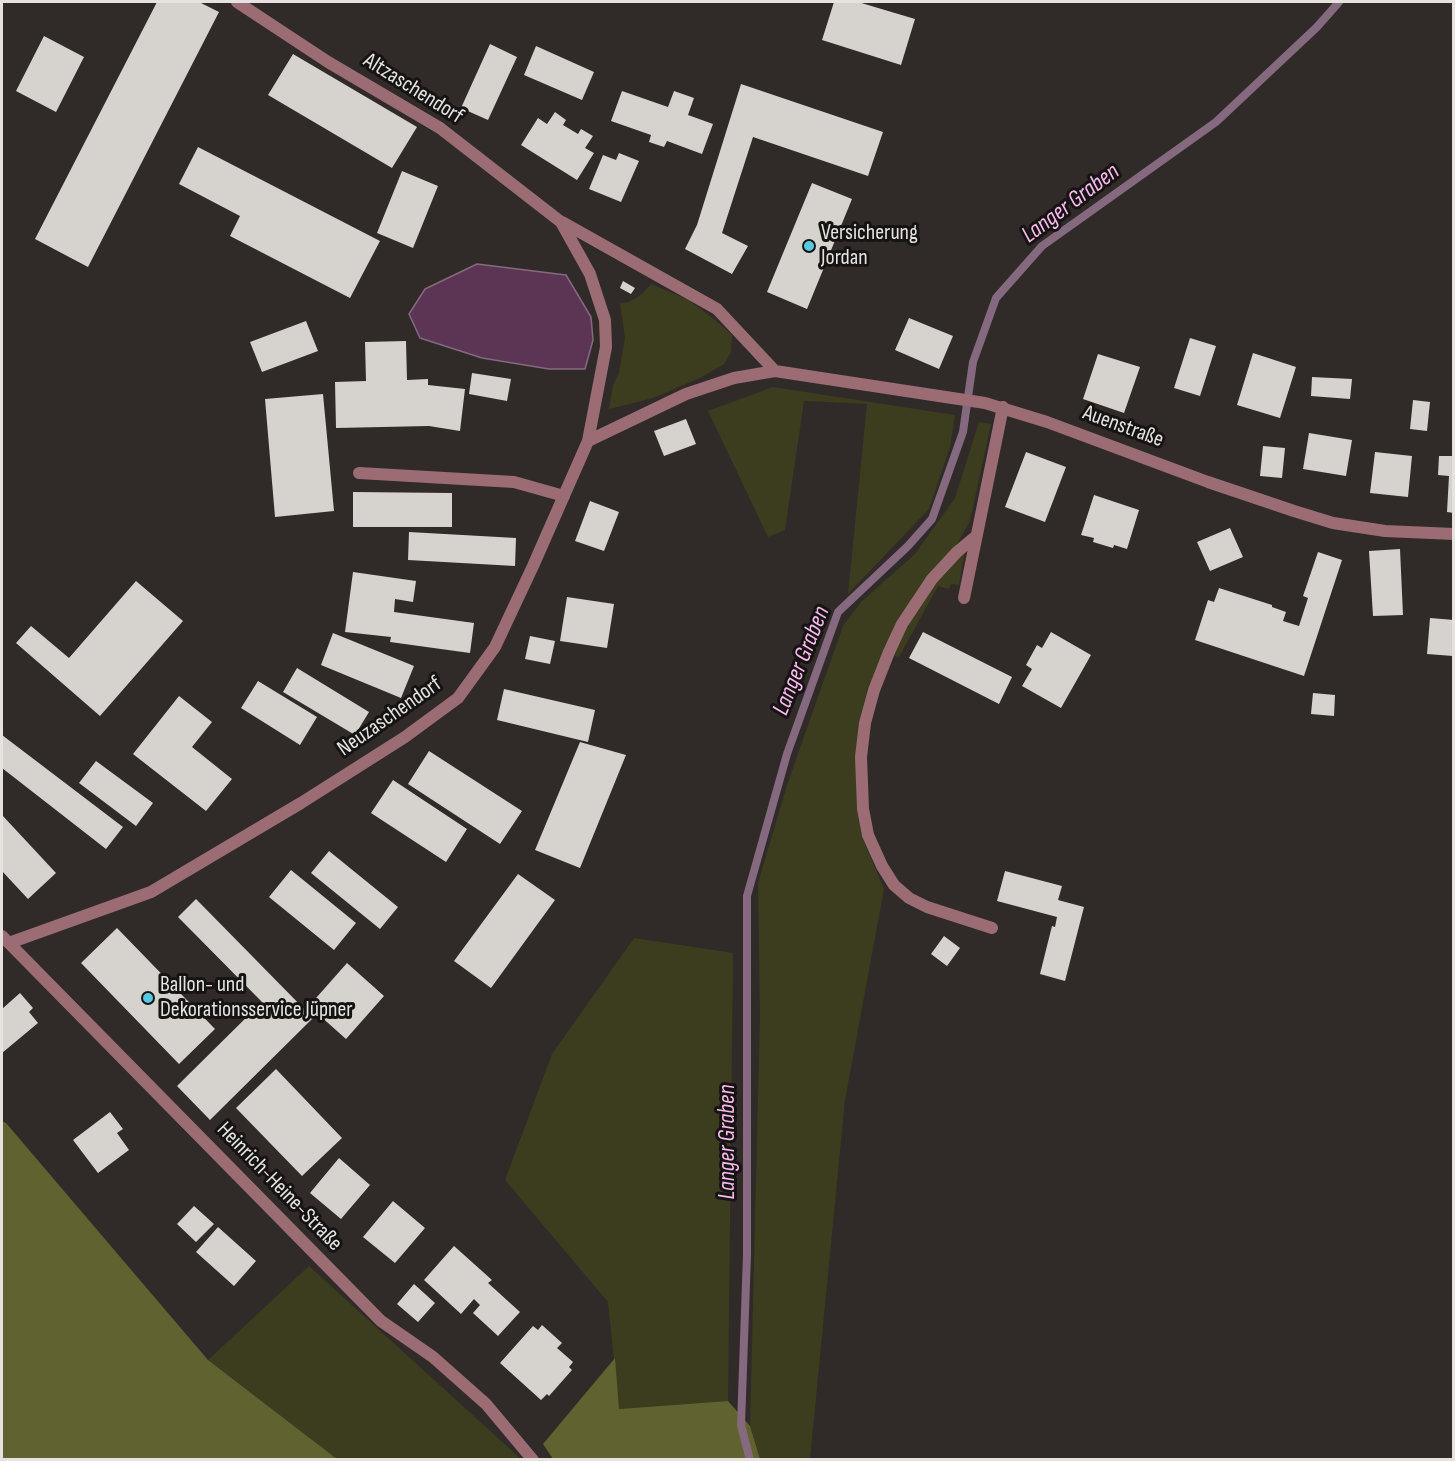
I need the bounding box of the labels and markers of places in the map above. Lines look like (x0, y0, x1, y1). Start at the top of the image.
place label: Versicherung Jordan (821, 220, 918, 272)
marker: Versicherung Jordan (802, 239, 816, 253)
place label: Ballon- und Dekorationsservice Jüpner (160, 972, 353, 1023)
marker: Ballon- und Dekorationsservice Jüpner (141, 991, 155, 1005)

